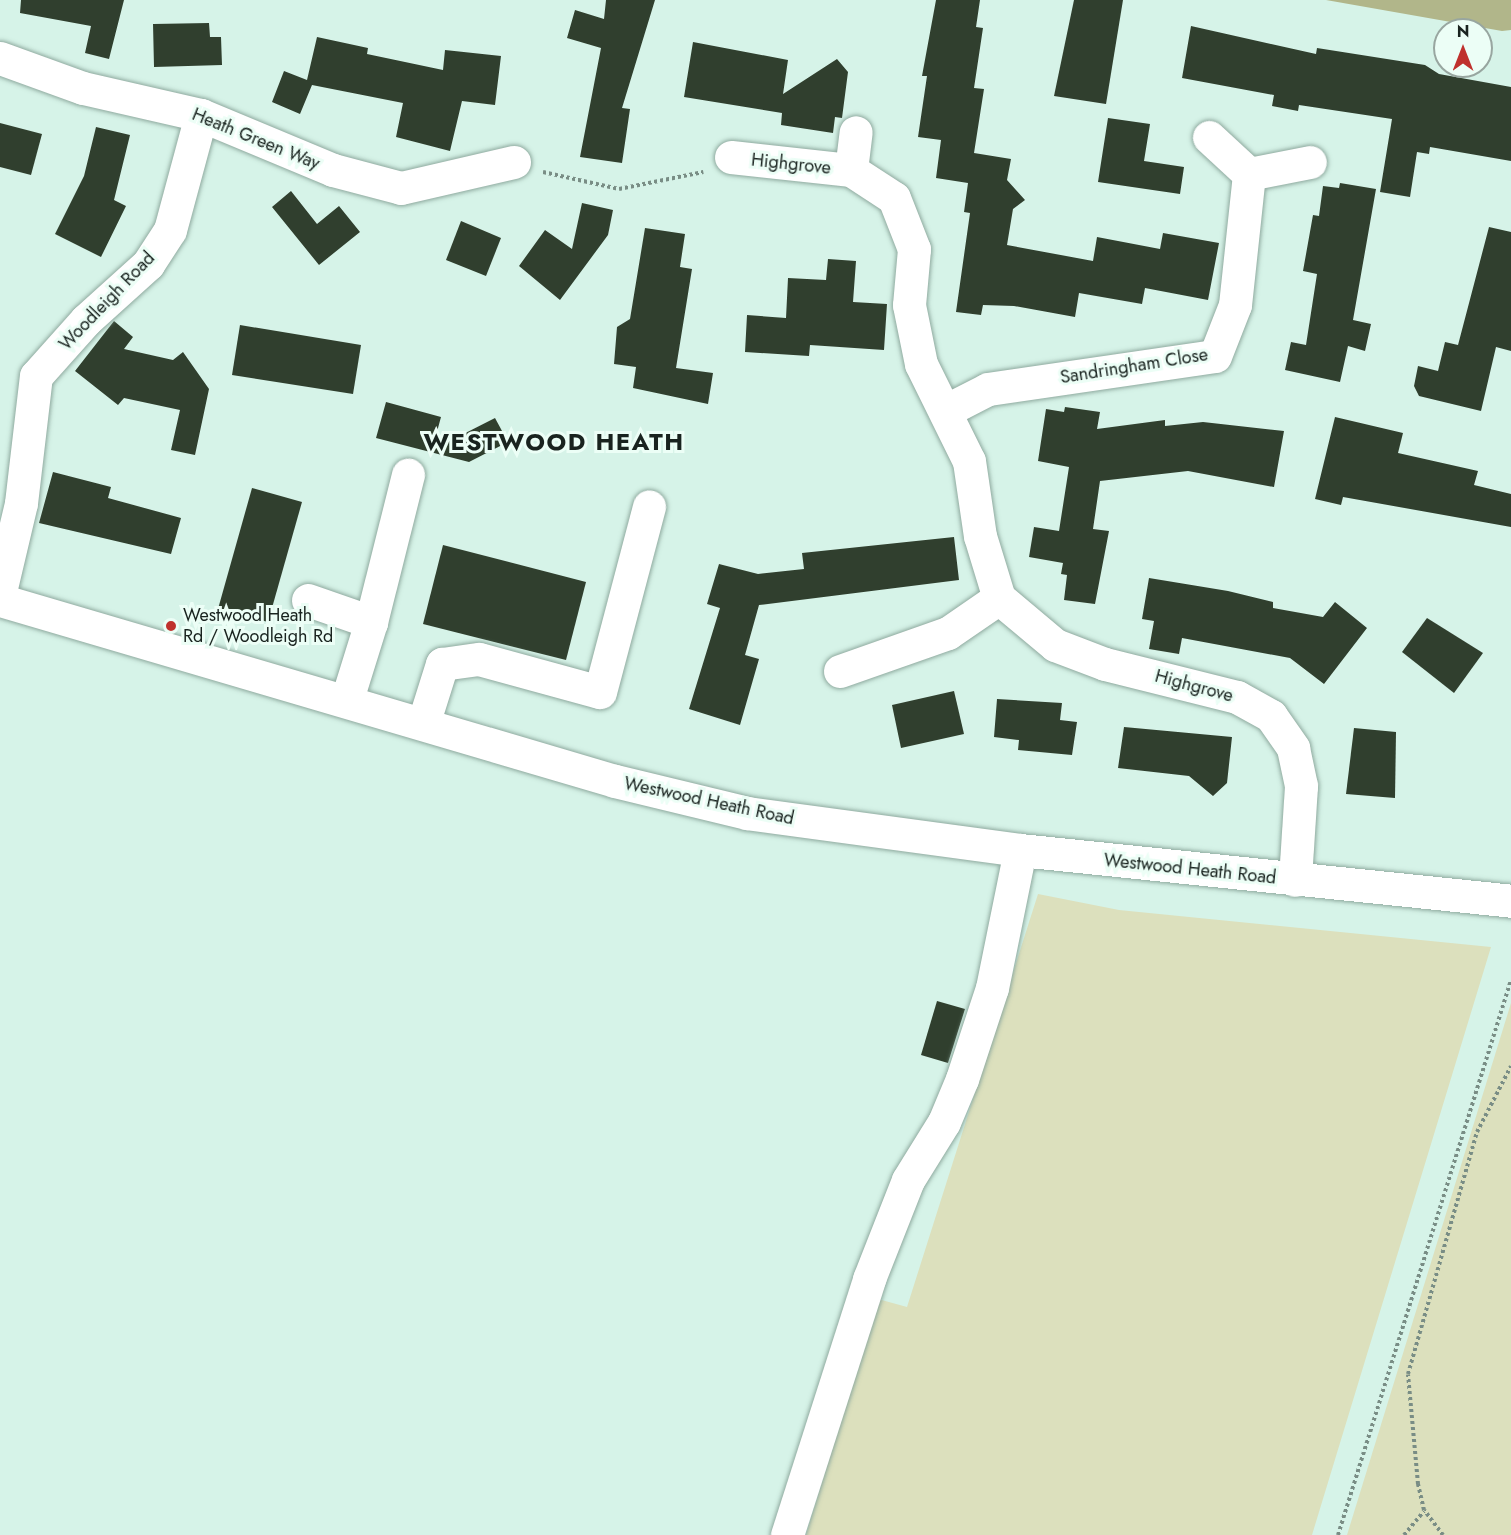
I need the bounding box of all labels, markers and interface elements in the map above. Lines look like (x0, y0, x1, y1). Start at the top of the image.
north arrow (1433, 18, 1493, 78)
text: N (1457, 20, 1469, 43)
street label: Heath Green Way (189, 104, 323, 174)
street label: Highgrove (750, 149, 832, 179)
street label: Woodleigh Road (55, 247, 159, 355)
street label: Sandringham Close (1059, 344, 1209, 388)
district label: WESTWOOD HEATH (423, 428, 685, 456)
place label: Westwood Heath Rd / Woodleigh Rd (183, 605, 333, 648)
marker: Westwood Heath Rd / Woodleigh Rd (164, 619, 178, 633)
street label: Highgrove (1153, 665, 1235, 707)
street label: Westwood Heath Road (622, 772, 796, 830)
street label: Westwood Heath Road (1103, 849, 1277, 889)

